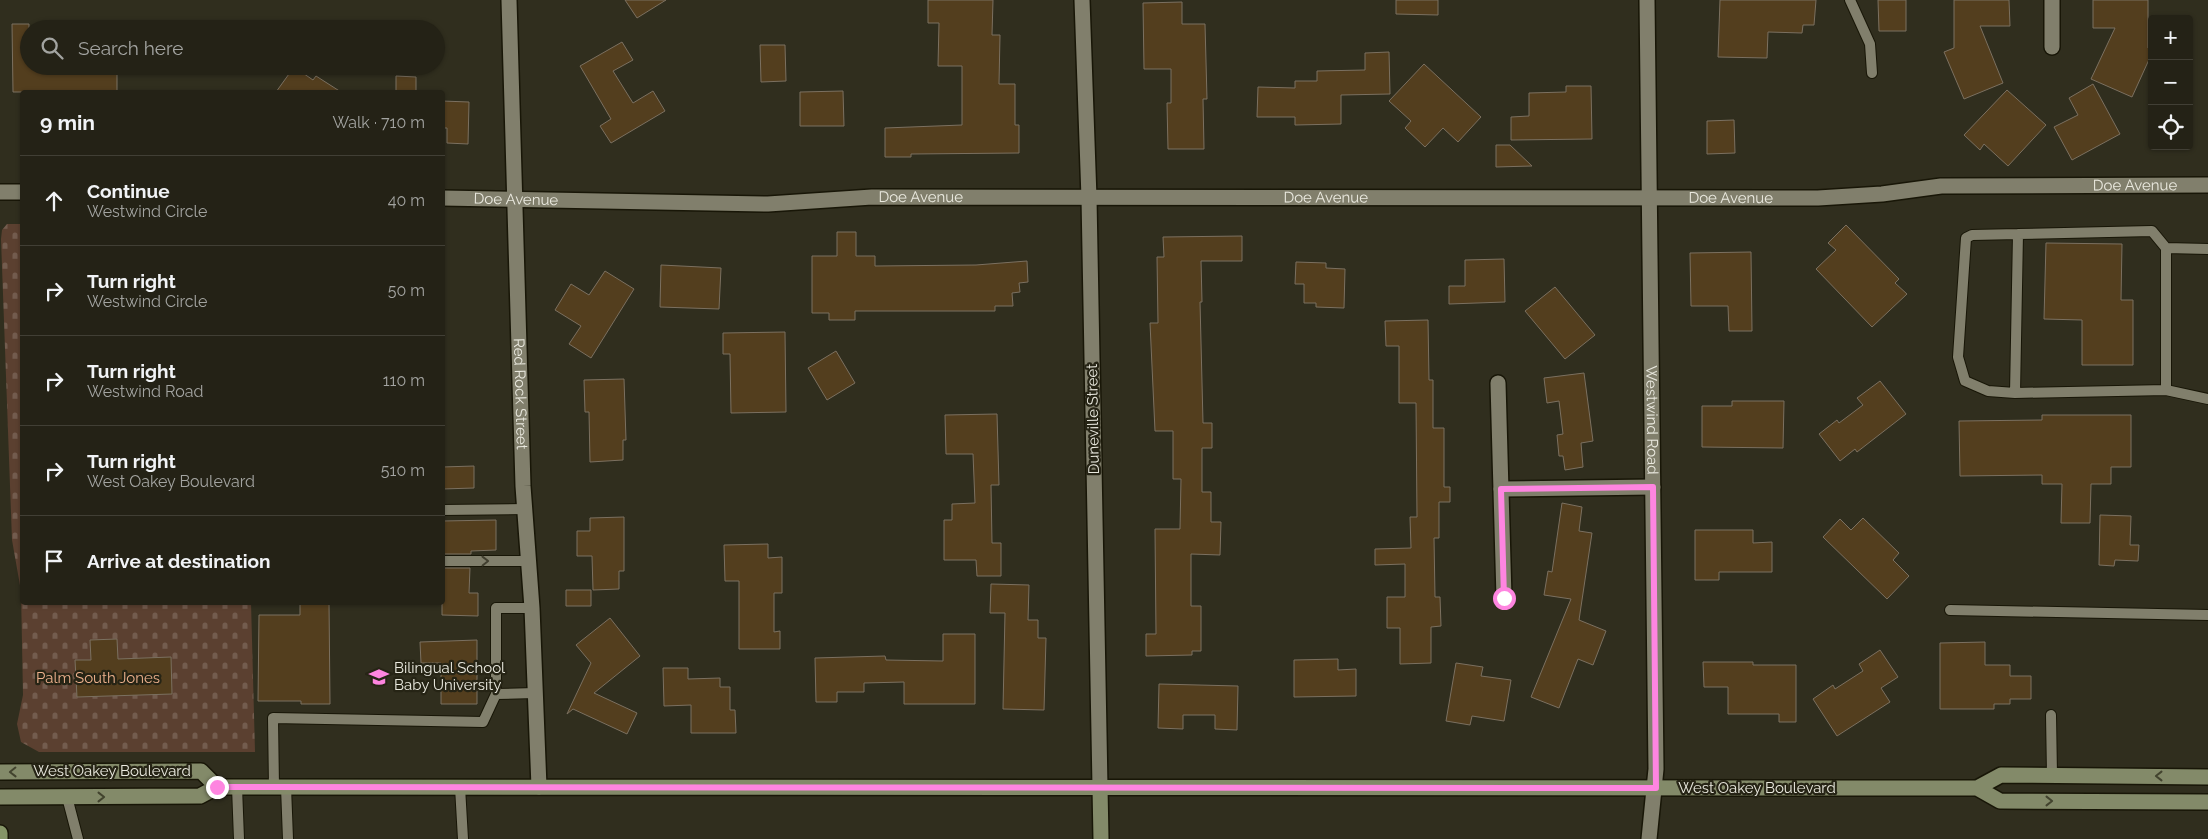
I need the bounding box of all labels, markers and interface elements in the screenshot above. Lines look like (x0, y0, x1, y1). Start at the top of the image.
map controls (2148, 15, 2193, 150)
button: + (2148, 15, 2193, 60)
search box (20, 20, 445, 75)
icon: search (38, 34, 66, 62)
text: Search here (78, 37, 184, 59)
button: − (2148, 60, 2193, 105)
button: locate (2148, 105, 2193, 150)
text: 9 min (40, 110, 95, 135)
text: Walk · 710 m (332, 113, 425, 132)
street label: Doe Avenue (2093, 176, 2178, 194)
text: Continue (87, 180, 170, 202)
icon: ahead (40, 187, 68, 215)
street label: Doe Avenue (878, 188, 963, 206)
street label: Doe Avenue (1283, 188, 1368, 207)
street label: Doe Avenue (1688, 189, 1773, 207)
street label: Doe Avenue (474, 190, 559, 209)
text: 40 m (388, 191, 425, 210)
text: Westwind Circle (87, 202, 207, 221)
text: Turn right (87, 270, 176, 292)
icon: right (40, 277, 68, 305)
text: 50 m (388, 281, 425, 300)
text: Westwind Circle (87, 292, 207, 311)
street label: Red Rock Street (510, 338, 531, 450)
text: Turn right (87, 360, 176, 382)
street label: Duneville Street (1083, 364, 1103, 474)
street label: Westwind Road (1642, 365, 1662, 475)
icon: right (40, 367, 68, 395)
text: 110 m (383, 371, 425, 390)
text: Westwind Road (87, 382, 203, 401)
text: Turn right (87, 450, 176, 472)
icon: right (40, 457, 68, 485)
text: 510 m (381, 461, 425, 480)
text: West Oakey Boulevard (87, 472, 255, 491)
icon: arrive (40, 547, 68, 575)
text: Arrive at destination (87, 550, 271, 572)
one-way arrow (482, 556, 490, 566)
route start (1493, 587, 1516, 610)
place label: Bilingual School Baby University (394, 659, 506, 694)
school or university icon: Bilingual School Baby University (368, 666, 390, 688)
park label: Palm South Jones (36, 669, 160, 687)
street label: West Oakey Boulevard (33, 762, 191, 780)
one-way arrow (8, 767, 16, 777)
one-way arrow (2155, 771, 2163, 781)
route end (206, 776, 229, 799)
street label: West Oakey Boulevard (1678, 779, 1836, 797)
one-way arrow (98, 792, 105, 802)
one-way arrow (2045, 796, 2053, 806)

